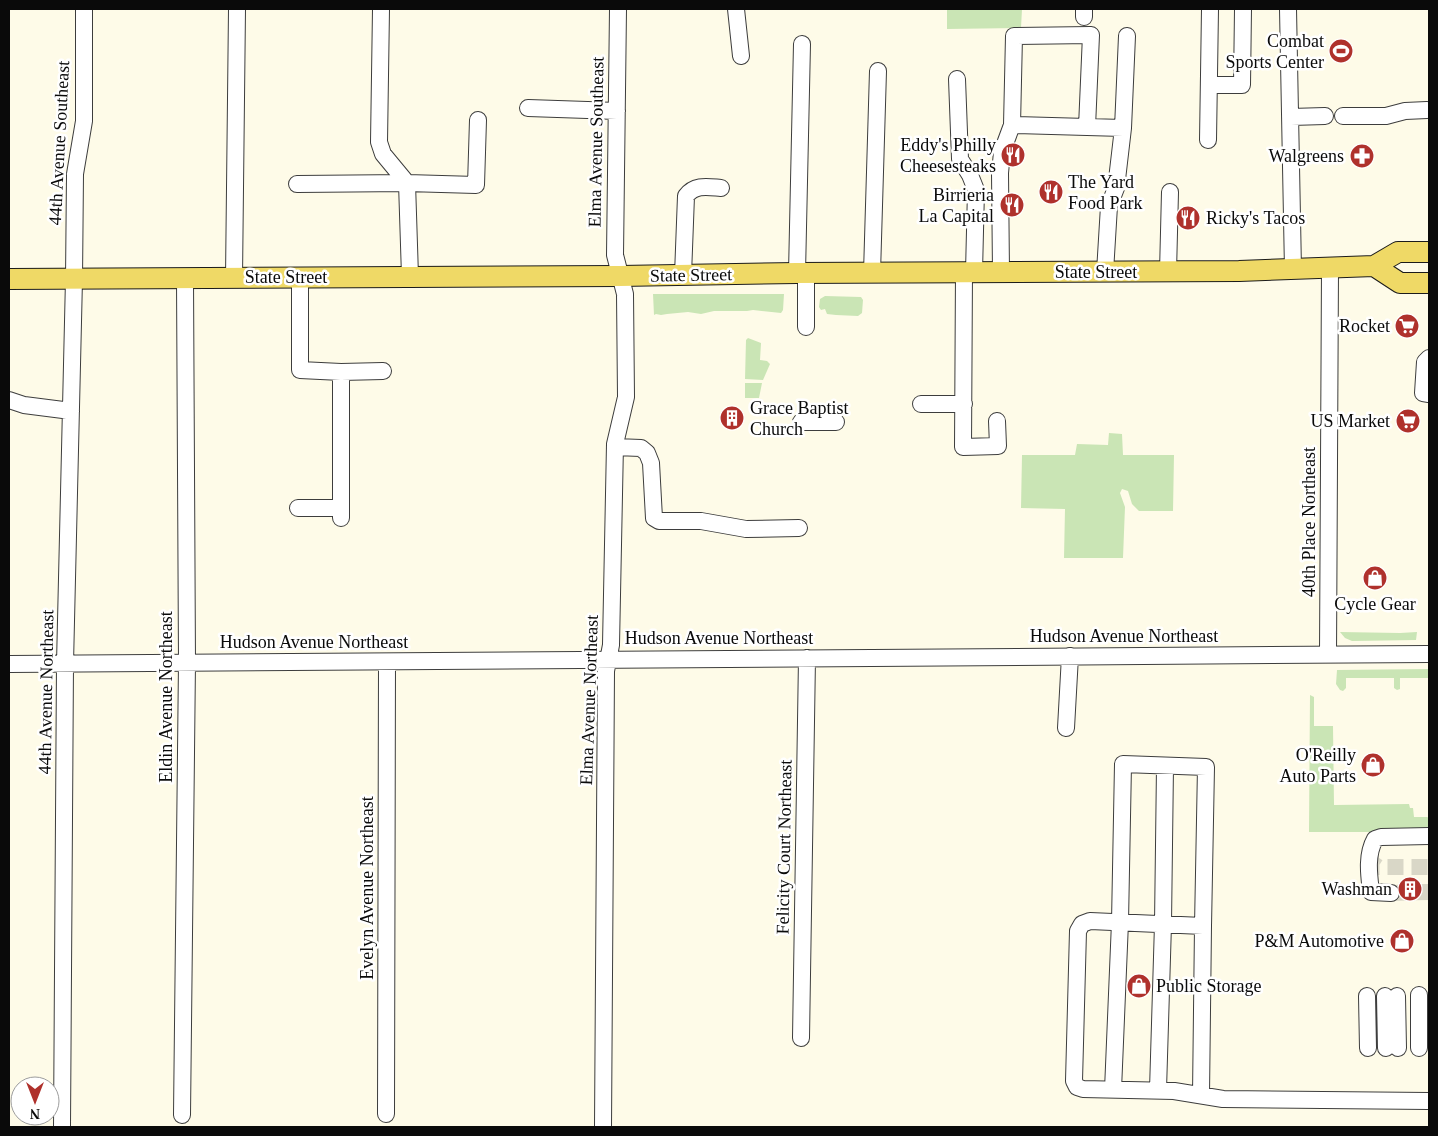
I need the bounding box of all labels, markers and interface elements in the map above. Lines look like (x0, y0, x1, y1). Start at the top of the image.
place label: Combat Sports Center (1226, 31, 1324, 72)
sports icon: Combat Sports Center (1328, 38, 1354, 64)
street label: Elma Avenue Southeast (585, 57, 607, 227)
street label: 44th Avenue Southeast (45, 60, 73, 226)
place label: Eddy's Philly Cheesesteaks (900, 135, 996, 176)
restaurant icon: Eddy's Philly Cheesesteaks (1000, 142, 1026, 168)
pharmacy icon: Walgreens (1349, 143, 1375, 169)
place label: Walgreens (1268, 146, 1344, 166)
place label: The Yard Food Park (1068, 172, 1143, 213)
restaurant icon: The Yard Food Park (1038, 179, 1064, 205)
place label: Birrieria La Capital (919, 185, 994, 226)
restaurant icon: Birrieria La Capital (999, 192, 1025, 218)
restaurant icon: Ricky's Tacos (1175, 205, 1201, 231)
place label: Ricky's Tacos (1206, 208, 1305, 228)
street label: State Street (1055, 262, 1137, 282)
street label: State Street (650, 264, 732, 286)
street label: State Street (245, 267, 327, 287)
supermarket icon: Rocket (1394, 313, 1420, 339)
place label: Rocket (1339, 316, 1390, 336)
place label: Grace Baptist Church (750, 398, 848, 439)
building icon: Grace Baptist Church (719, 405, 745, 431)
supermarket icon: US Market (1395, 408, 1421, 434)
place label: US Market (1311, 411, 1390, 431)
street label: 40th Place Northeast (1299, 447, 1319, 597)
shop icon: Cycle Gear (1362, 565, 1388, 591)
place label: Cycle Gear (1334, 594, 1416, 614)
street label: 44th Avenue Northeast (35, 610, 57, 774)
street label: Eldin Avenue Northeast (156, 611, 176, 783)
street label: Elma Avenue Northeast (576, 614, 602, 786)
street label: Hudson Avenue Northeast (1030, 626, 1218, 646)
street label: Hudson Avenue Northeast (625, 628, 813, 648)
street label: Hudson Avenue Northeast (220, 632, 408, 652)
place label: O'Reilly Auto Parts (1280, 745, 1356, 786)
shop icon: O'Reilly Auto Parts (1360, 752, 1386, 778)
street label: Felicity Court Northeast (772, 759, 796, 935)
street label: Evelyn Avenue Northeast (357, 796, 377, 980)
building icon: Washman (1397, 876, 1423, 902)
place label: Washman (1321, 879, 1392, 899)
shop icon: P&M Automotive (1389, 928, 1415, 954)
place label: P&M Automotive (1254, 931, 1384, 951)
shop icon: Public Storage (1126, 973, 1152, 999)
place label: Public Storage (1156, 976, 1262, 996)
north arrow (10, 1076, 60, 1126)
text: N (30, 1106, 40, 1121)

